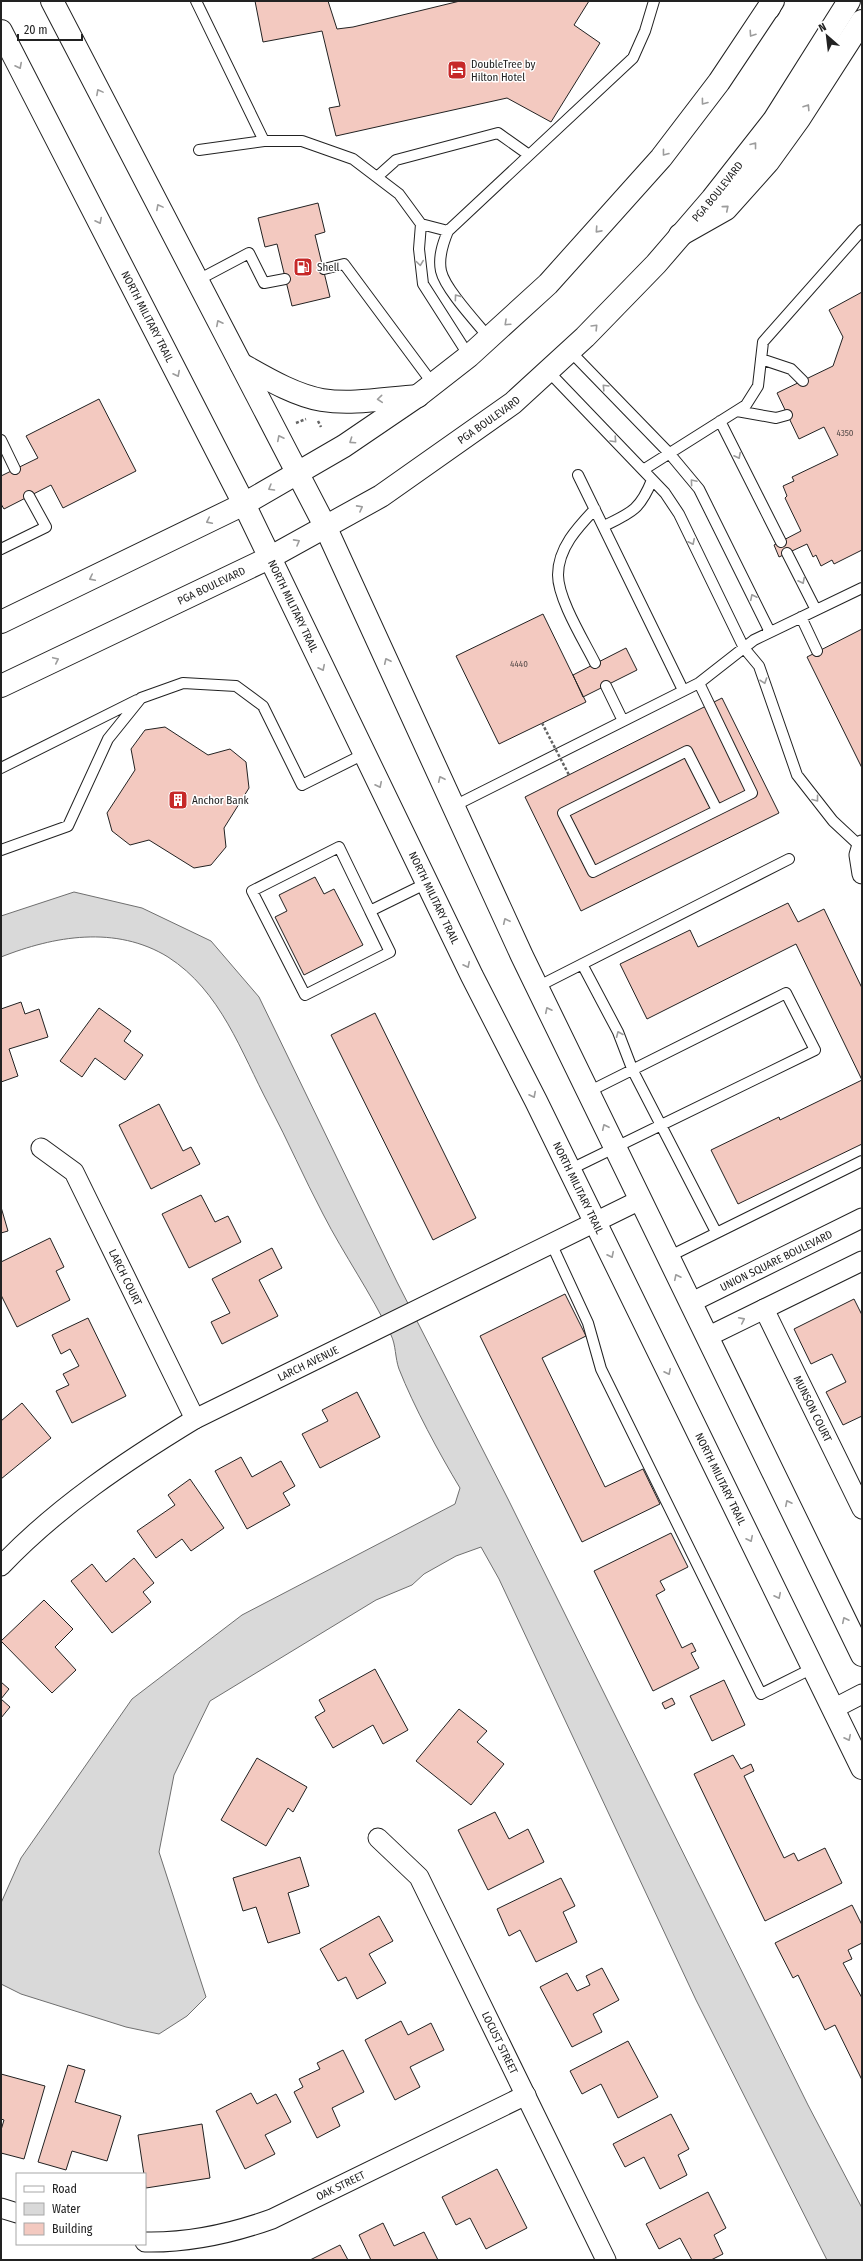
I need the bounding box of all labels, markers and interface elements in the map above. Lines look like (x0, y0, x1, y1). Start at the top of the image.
scale bar (18, 16, 82, 42)
north arrow (807, 16, 847, 56)
text: N (817, 20, 829, 35)
text: 20 m (24, 23, 48, 37)
one-way arrow (750, 29, 757, 36)
place label: DoubleTree by Hilton Hotel (471, 58, 536, 84)
hotel icon: DoubleTree by Hilton Hotel (446, 59, 468, 81)
one-way arrow (14, 61, 22, 69)
one-way arrow (97, 89, 104, 96)
one-way arrow (701, 98, 708, 105)
one-way arrow (802, 104, 810, 111)
one-way arrow (750, 142, 757, 149)
one-way arrow (662, 149, 669, 156)
street label: PGA BOULEVARD (689, 159, 746, 224)
one-way arrow (157, 204, 164, 212)
one-way arrow (721, 206, 728, 213)
one-way arrow (94, 217, 101, 224)
one-way arrow (595, 225, 602, 232)
fuel station icon: Shell (292, 256, 314, 278)
one-way arrow (416, 260, 425, 266)
place label: Shell (317, 261, 340, 274)
street label: NORTH MILITARY TRAIL (119, 269, 177, 365)
one-way arrow (455, 295, 462, 302)
one-way arrow (504, 318, 512, 325)
one-way arrow (217, 320, 224, 327)
one-way arrow (590, 324, 598, 332)
one-way arrow (172, 370, 180, 377)
one-way arrow (602, 384, 609, 392)
street label: PGA BOULEVARD (455, 393, 523, 446)
one-way arrow (377, 394, 383, 403)
house number: 4350 (836, 428, 854, 438)
one-way arrow (277, 435, 285, 442)
one-way arrow (609, 435, 616, 442)
one-way arrow (349, 436, 356, 443)
one-way arrow (733, 452, 741, 459)
one-way arrow (690, 479, 697, 487)
one-way arrow (268, 484, 275, 491)
one-way arrow (355, 505, 363, 512)
one-way arrow (206, 516, 213, 524)
one-way arrow (688, 537, 695, 545)
one-way arrow (293, 539, 300, 547)
street label: NORTH MILITARY TRAIL (265, 558, 321, 654)
street label: PGA BOULEVARD (175, 564, 247, 607)
one-way arrow (89, 573, 96, 581)
one-way arrow (797, 577, 805, 585)
one-way arrow (750, 594, 758, 601)
one-way arrow (52, 657, 60, 665)
one-way arrow (384, 658, 392, 665)
house number: 4440 (510, 659, 528, 669)
one-way arrow (317, 664, 325, 672)
one-way arrow (759, 677, 768, 684)
one-way arrow (438, 776, 446, 783)
one-way arrow (374, 781, 382, 789)
building icon: Anchor Bank (167, 789, 189, 811)
place label: Anchor Bank (192, 794, 250, 807)
one-way arrow (811, 794, 818, 801)
street label: NORTH MILITARY TRAIL (406, 849, 462, 946)
one-way arrow (503, 917, 511, 925)
one-way arrow (462, 961, 470, 968)
one-way arrow (545, 1006, 553, 1014)
one-way arrow (616, 1031, 624, 1039)
one-way arrow (528, 1091, 536, 1099)
one-way arrow (602, 1123, 610, 1131)
street label: NORTH MILITARY TRAIL (550, 1140, 607, 1236)
street label: UNION SQUARE BOULEVARD (718, 1227, 834, 1294)
street label: LARCH COURT (106, 1247, 145, 1308)
one-way arrow (606, 1251, 614, 1259)
one-way arrow (674, 1273, 682, 1281)
one-way arrow (737, 1317, 745, 1325)
street label: LARCH AVENUE (275, 1343, 341, 1384)
one-way arrow (663, 1368, 671, 1375)
street label: MUNSON COURT (791, 1373, 835, 1445)
street label: NORTH MILITARY TRAIL (693, 1431, 749, 1527)
one-way arrow (785, 1500, 793, 1508)
one-way arrow (745, 1535, 753, 1543)
one-way arrow (773, 1592, 781, 1599)
one-way arrow (842, 1617, 850, 1625)
one-way arrow (843, 1734, 851, 1742)
street label: LOCUST STREET (479, 2009, 521, 2077)
street label: OAK STREET (314, 2168, 368, 2203)
legend (16, 2173, 146, 2245)
text: Road (52, 2182, 77, 2196)
text: Water (52, 2202, 81, 2216)
text: Building (52, 2222, 93, 2236)

